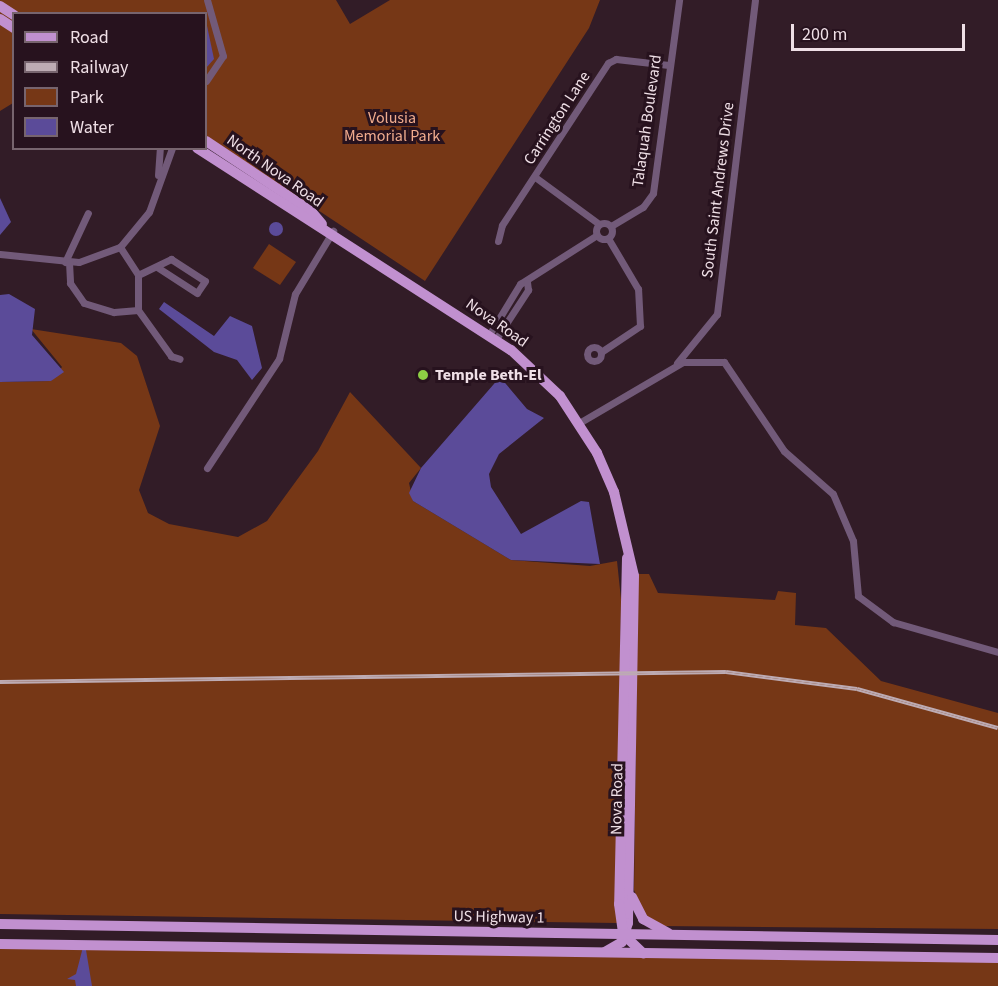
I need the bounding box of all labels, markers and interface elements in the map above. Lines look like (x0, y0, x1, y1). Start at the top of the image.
legend (12, 12, 207, 150)
scale bar (794, 12, 968, 50)
text: 200 m (802, 22, 847, 47)
text: Road (70, 25, 109, 50)
street label: Talaquah Boulevard (628, 54, 666, 188)
text: Railway (70, 55, 129, 80)
street label: Carrington Lane (520, 68, 594, 168)
text: Park (70, 85, 104, 110)
street label: South Saint Andrews Drive (698, 101, 738, 279)
park label: Volusia Memorial Park (344, 108, 440, 146)
text: Water (70, 115, 114, 140)
street label: North Nova Road (223, 131, 327, 211)
street label: Nova Road (462, 295, 532, 351)
place label: Temple Beth-El (435, 365, 542, 385)
marker: Temple Beth-El (416, 368, 430, 382)
street label: Nova Road (607, 763, 627, 835)
street label: US Highway 1 (453, 907, 545, 927)

